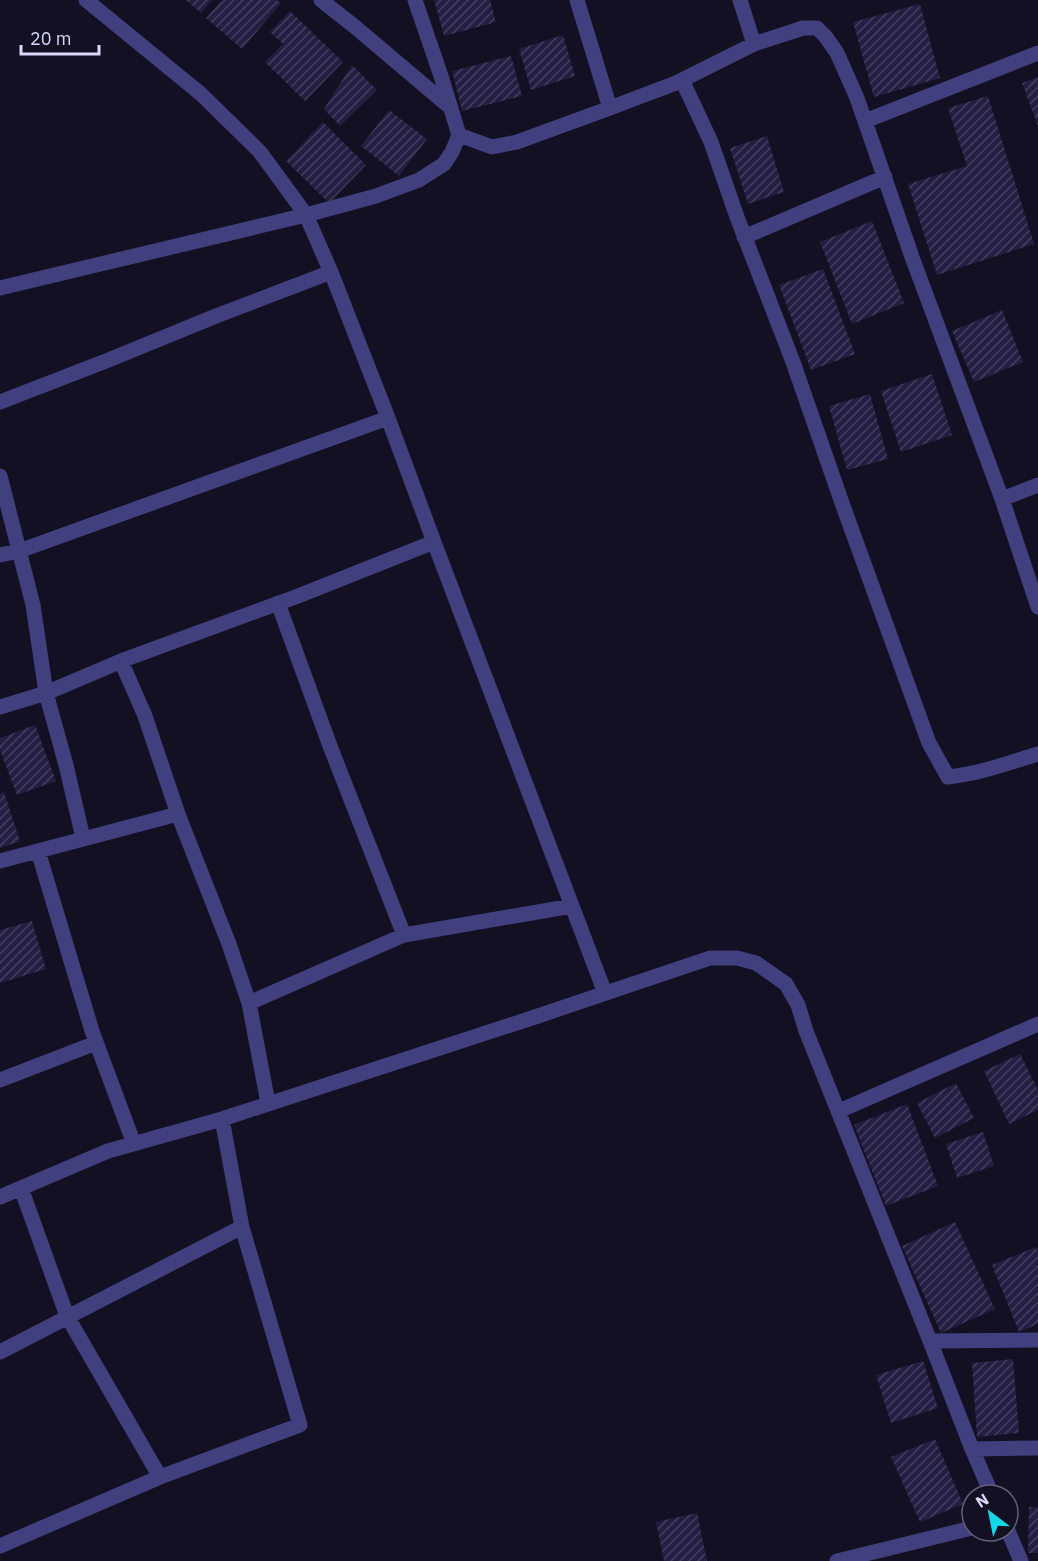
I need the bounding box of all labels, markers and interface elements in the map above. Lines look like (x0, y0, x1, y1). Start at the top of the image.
scale bar (21, 18, 99, 56)
text: 20 m (30, 27, 72, 50)
north arrow (960, 1483, 1020, 1543)
text: N (972, 1489, 992, 1512)

